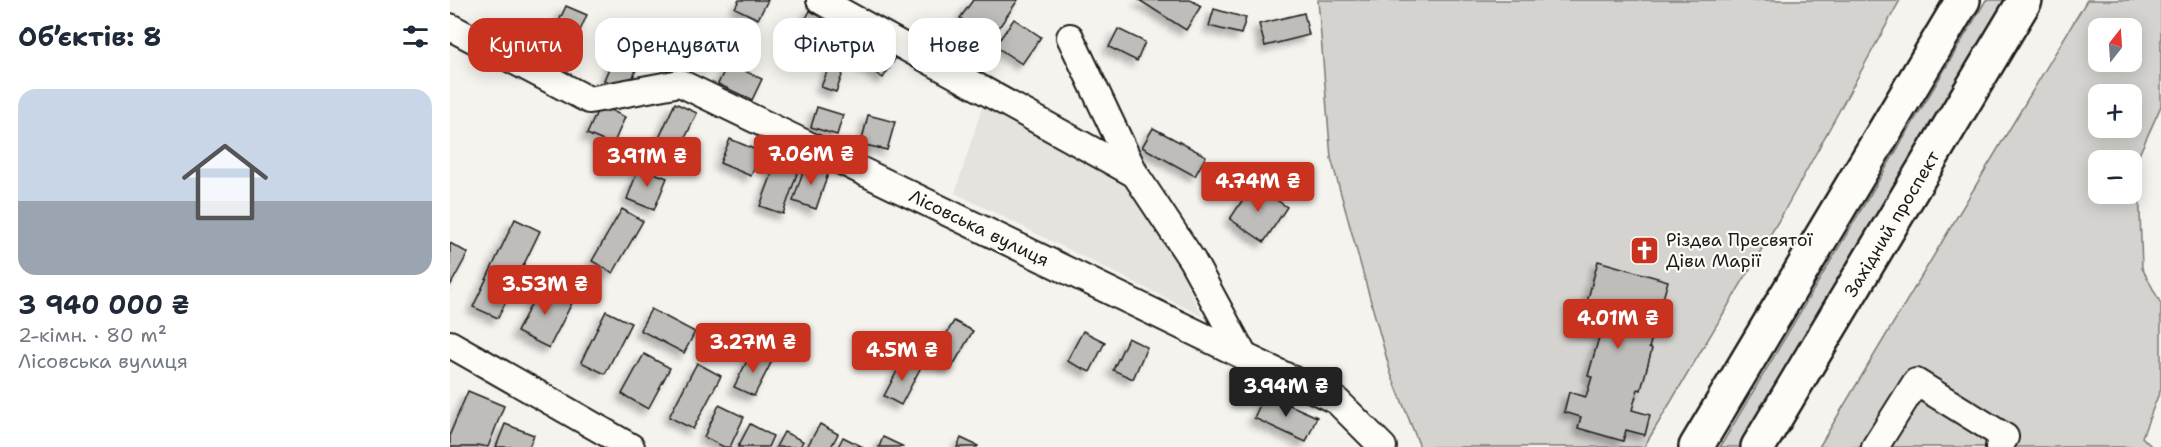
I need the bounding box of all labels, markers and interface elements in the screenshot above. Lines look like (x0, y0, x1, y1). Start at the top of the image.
chip: Купити (468, 18, 583, 72)
chip: Орендувати (595, 18, 761, 72)
chip: Фільтри (773, 18, 896, 72)
chip: Нове (908, 18, 1001, 72)
north arrow (2088, 18, 2142, 72)
map controls (2088, 18, 2142, 204)
text: Об’єктів: 8 (18, 19, 161, 54)
icon: filters (399, 20, 432, 53)
button: + (2088, 84, 2142, 138)
icon: home (171, 128, 279, 236)
pin: 7.06M ₴ (756, 135, 866, 186)
pin: 3.91M ₴ (592, 137, 702, 188)
text: 7.06M ₴ (768, 141, 854, 167)
text: 3.91M ₴ (607, 143, 687, 169)
street label: Західний проспект (1839, 146, 1946, 302)
button: − (2088, 150, 2142, 204)
pin: 4.74M ₴ (1203, 162, 1313, 213)
text: 4.74M ₴ (1215, 168, 1301, 194)
street label: Лісовська вулиця (905, 184, 1053, 272)
place label: Різдва Пресвятої Діви Марії (1666, 228, 1813, 273)
church icon: Різдва Пресвятої Діви Марії (1629, 234, 1661, 266)
pin: 3.53M ₴ (490, 265, 600, 316)
text: 3.53M ₴ (502, 271, 588, 297)
text: 3 940 000 ₴ (18, 287, 190, 322)
pin: 4.01M ₴ (1563, 299, 1673, 350)
text: 4.01M ₴ (1577, 305, 1659, 331)
text: 2-кімн. · 80 m² (18, 322, 167, 348)
pin: 3.27M ₴ (698, 323, 808, 374)
text: 3.27M ₴ (710, 329, 796, 355)
pin: 4.5M ₴ (853, 331, 951, 382)
text: 4.5M ₴ (866, 337, 938, 363)
text: Лісовська вулиця (18, 348, 188, 374)
pin: 3.94M ₴ (1231, 367, 1341, 418)
text: 3.94M ₴ (1243, 373, 1329, 399)

